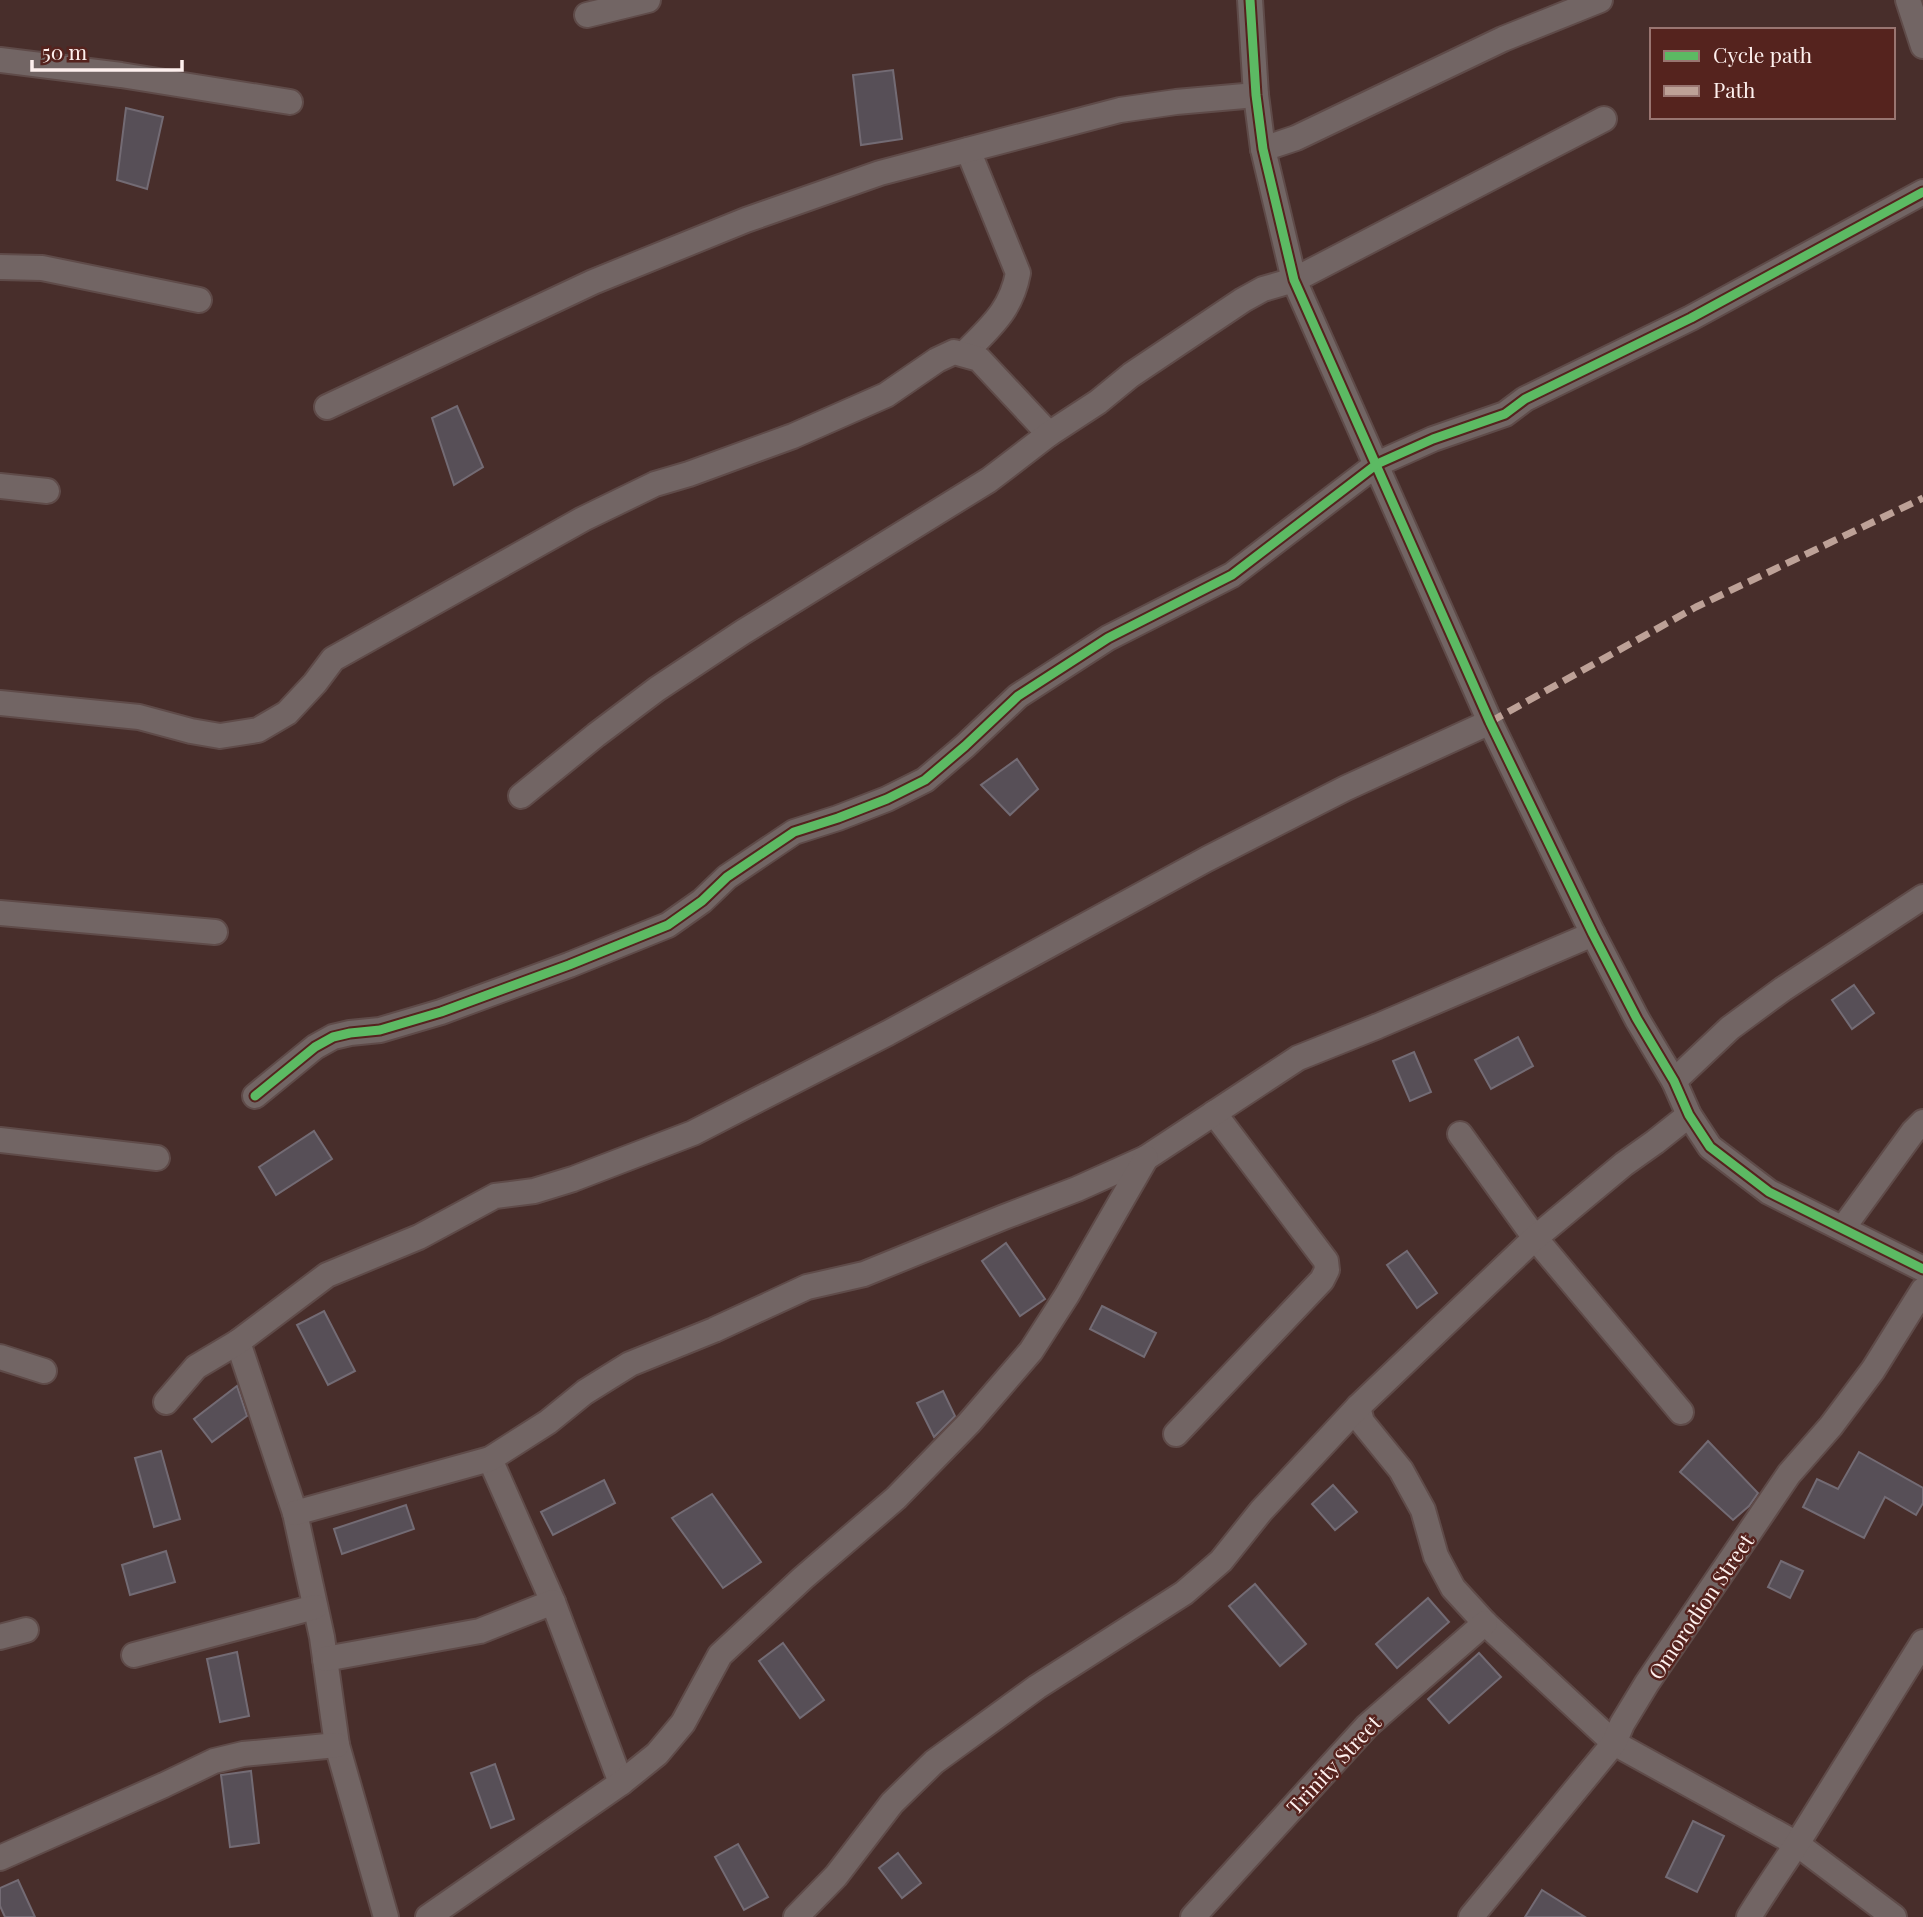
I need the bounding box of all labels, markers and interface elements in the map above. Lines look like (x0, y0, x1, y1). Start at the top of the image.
scale bar (32, 28, 182, 72)
legend (1650, 28, 1895, 119)
text: 50 m (42, 37, 88, 65)
text: Cycle path (1713, 40, 1813, 68)
text: Path (1713, 75, 1756, 103)
street label: Omorodion Street (1641, 1527, 1759, 1684)
street label: Trinity Street (1280, 1708, 1387, 1820)

